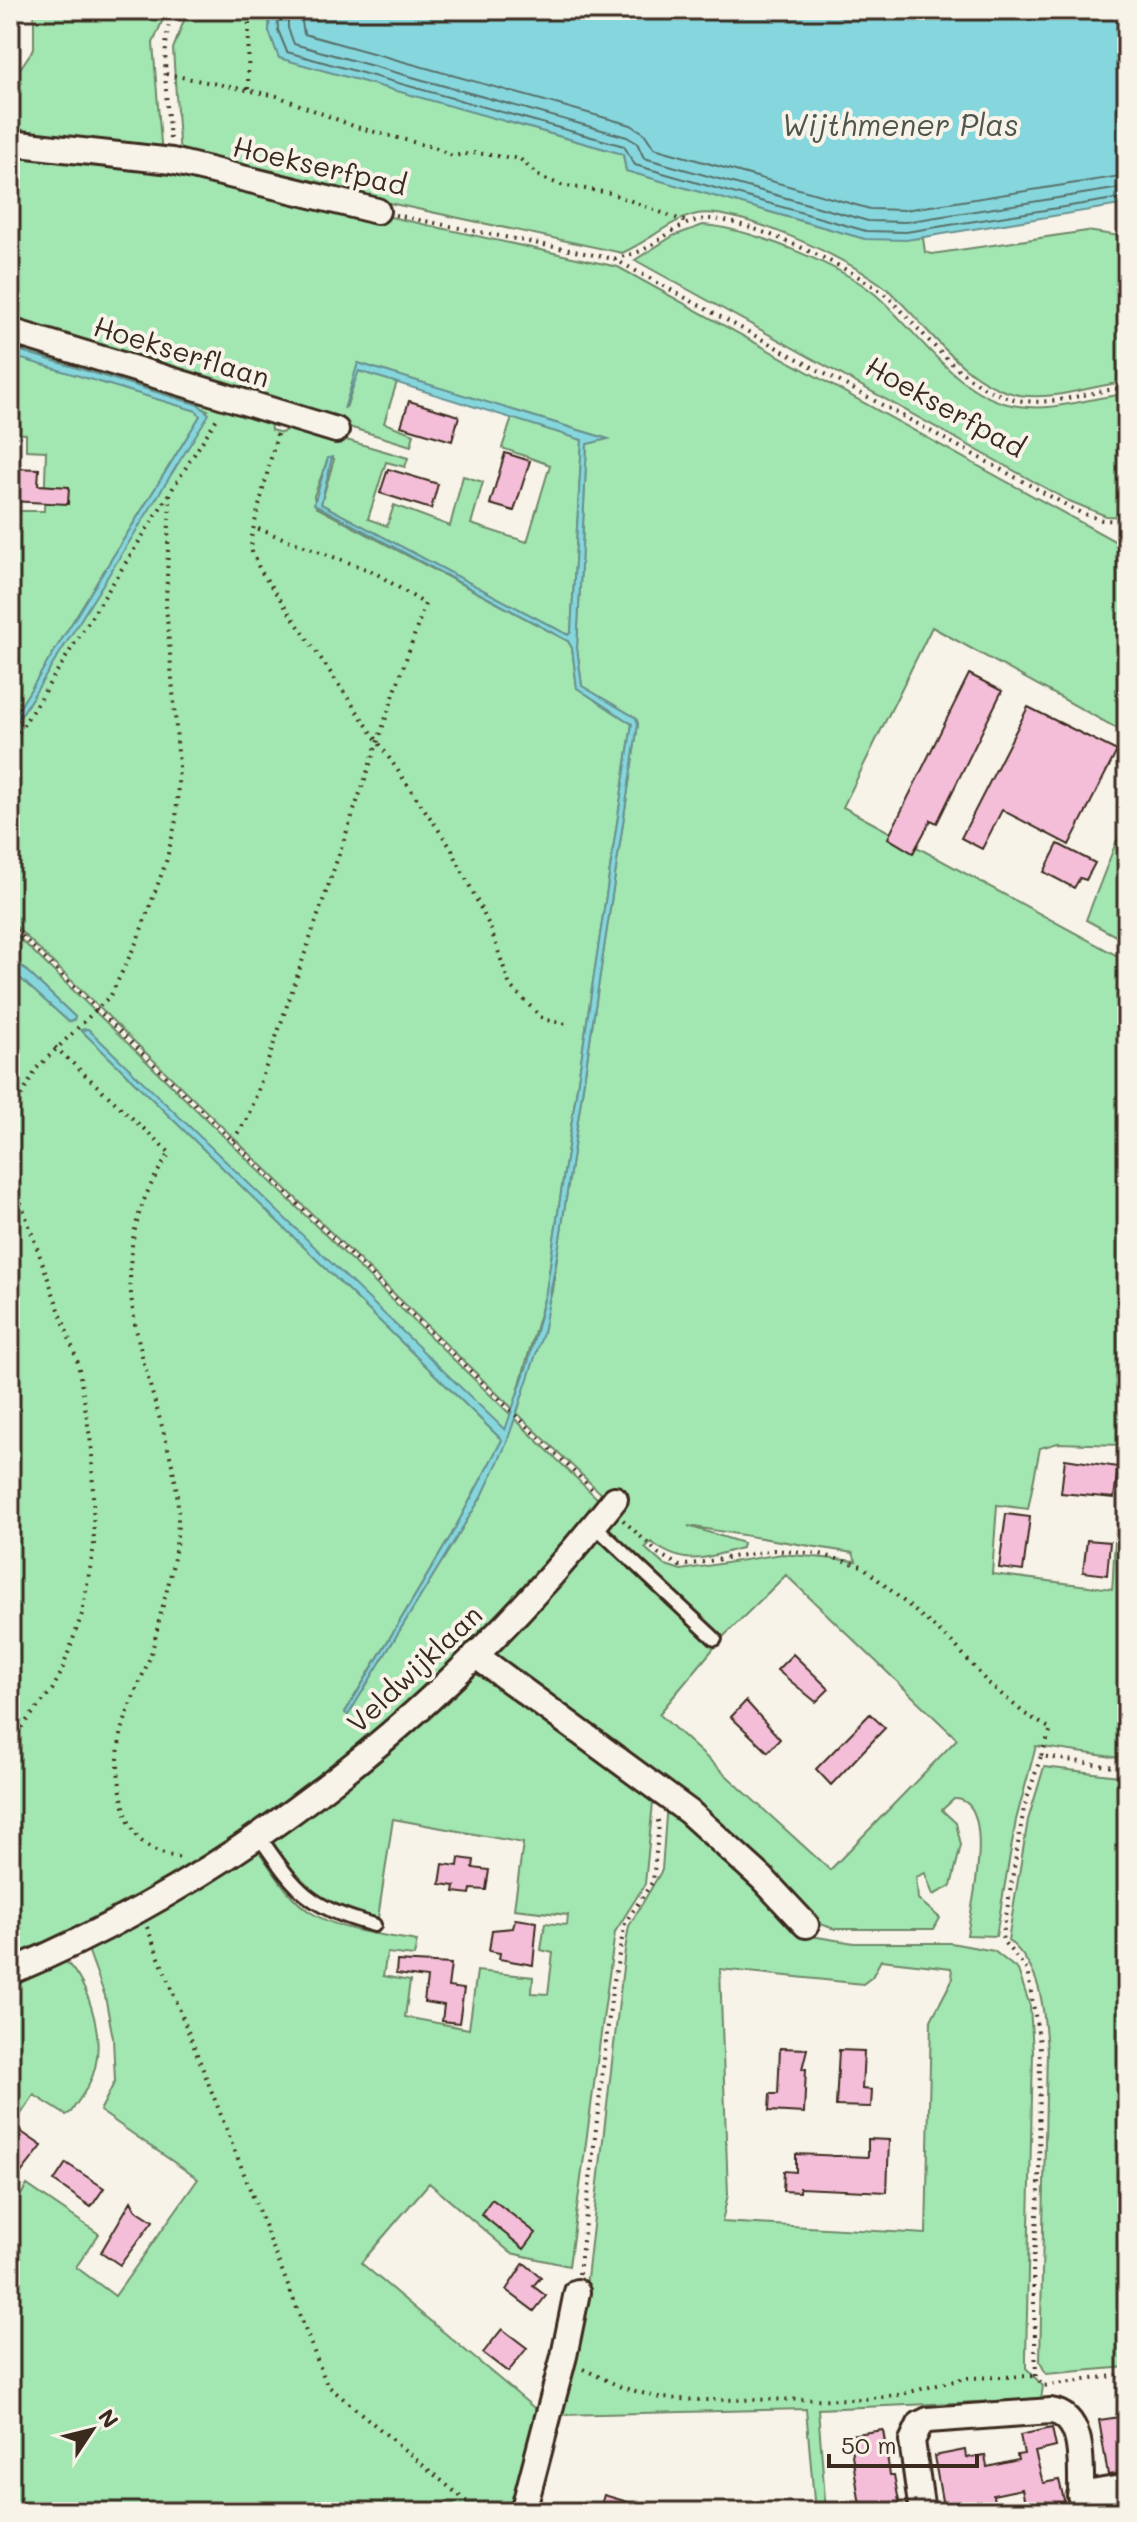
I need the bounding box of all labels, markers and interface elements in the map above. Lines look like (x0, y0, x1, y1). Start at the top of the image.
water label: Wijthmener Plas (781, 104, 1019, 144)
street label: Hoekserfpad (230, 128, 410, 202)
street label: Hoekserflaan (90, 307, 274, 395)
street label: Hoekserfpad (860, 347, 1032, 465)
street label: Veldwijklaan (339, 1596, 489, 1740)
north arrow (52, 2390, 132, 2470)
text: N (92, 2403, 125, 2433)
scale bar (829, 2418, 977, 2468)
text: 50 m (841, 2429, 897, 2460)

